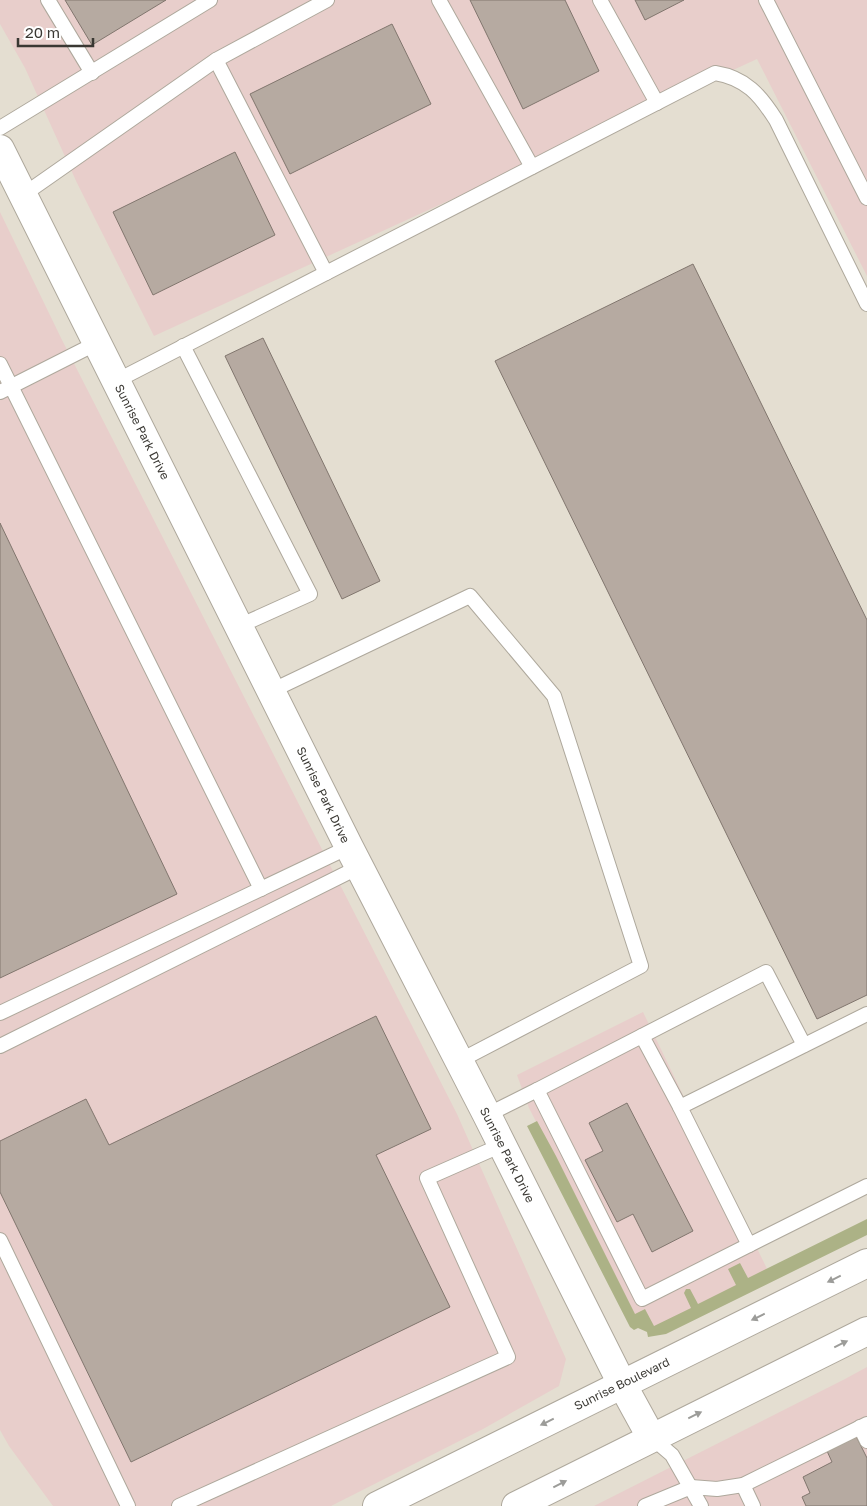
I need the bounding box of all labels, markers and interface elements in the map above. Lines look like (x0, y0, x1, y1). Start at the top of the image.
scale bar (18, 15, 92, 47)
text: 20 m (25, 23, 60, 41)
street label: Sunrise Park Drive (112, 381, 173, 482)
street label: Sunrise Park Drive (294, 744, 353, 845)
street label: Sunrise Park Drive (477, 1104, 538, 1205)
one-way arrow (827, 1275, 841, 1283)
one-way arrow (751, 1313, 765, 1321)
one-way arrow (834, 1340, 848, 1348)
street label: Sunrise Boulevard (572, 1354, 672, 1413)
one-way arrow (688, 1411, 702, 1419)
one-way arrow (540, 1418, 554, 1426)
one-way arrow (552, 1480, 567, 1488)

